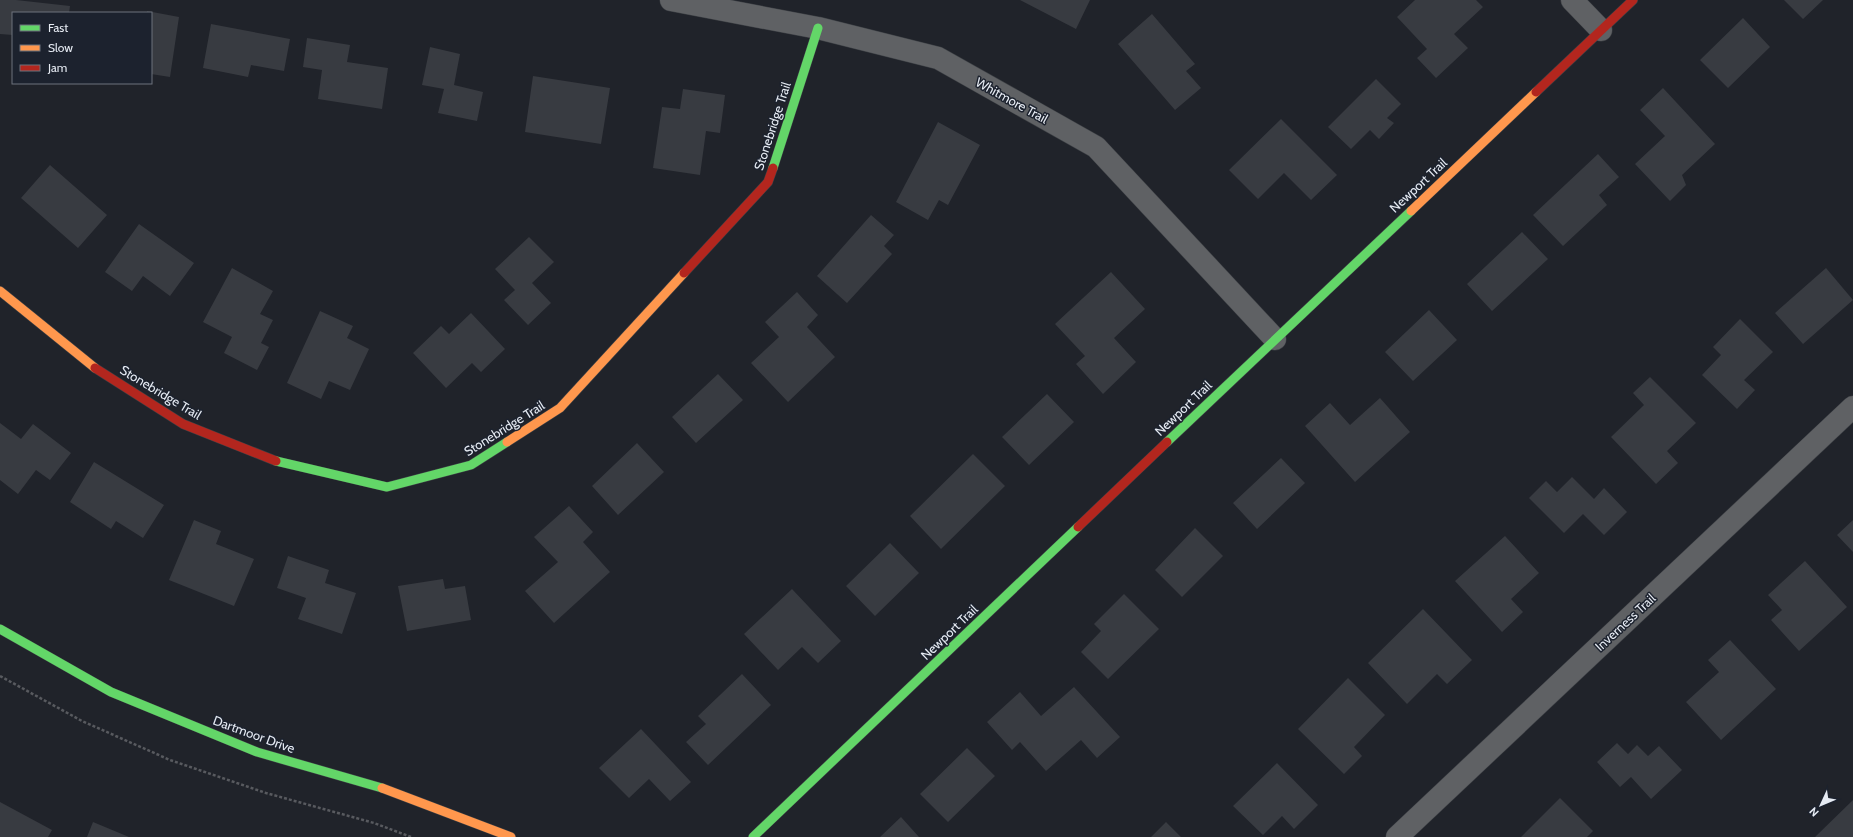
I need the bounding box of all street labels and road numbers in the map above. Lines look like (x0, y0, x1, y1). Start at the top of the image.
street label: Whitmore Trail (973, 74, 1051, 126)
street label: Stonebridge Trail (750, 80, 794, 172)
street label: Newport Trail (1386, 154, 1450, 216)
street label: Stonebridge Trail (117, 361, 205, 423)
street label: Newport Trail (1151, 377, 1215, 439)
street label: Stonebridge Trail (461, 397, 547, 459)
street label: Inverness Trail (1591, 590, 1659, 654)
street label: Newport Trail (917, 601, 981, 663)
street label: Dartmoor Drive (211, 712, 297, 756)

